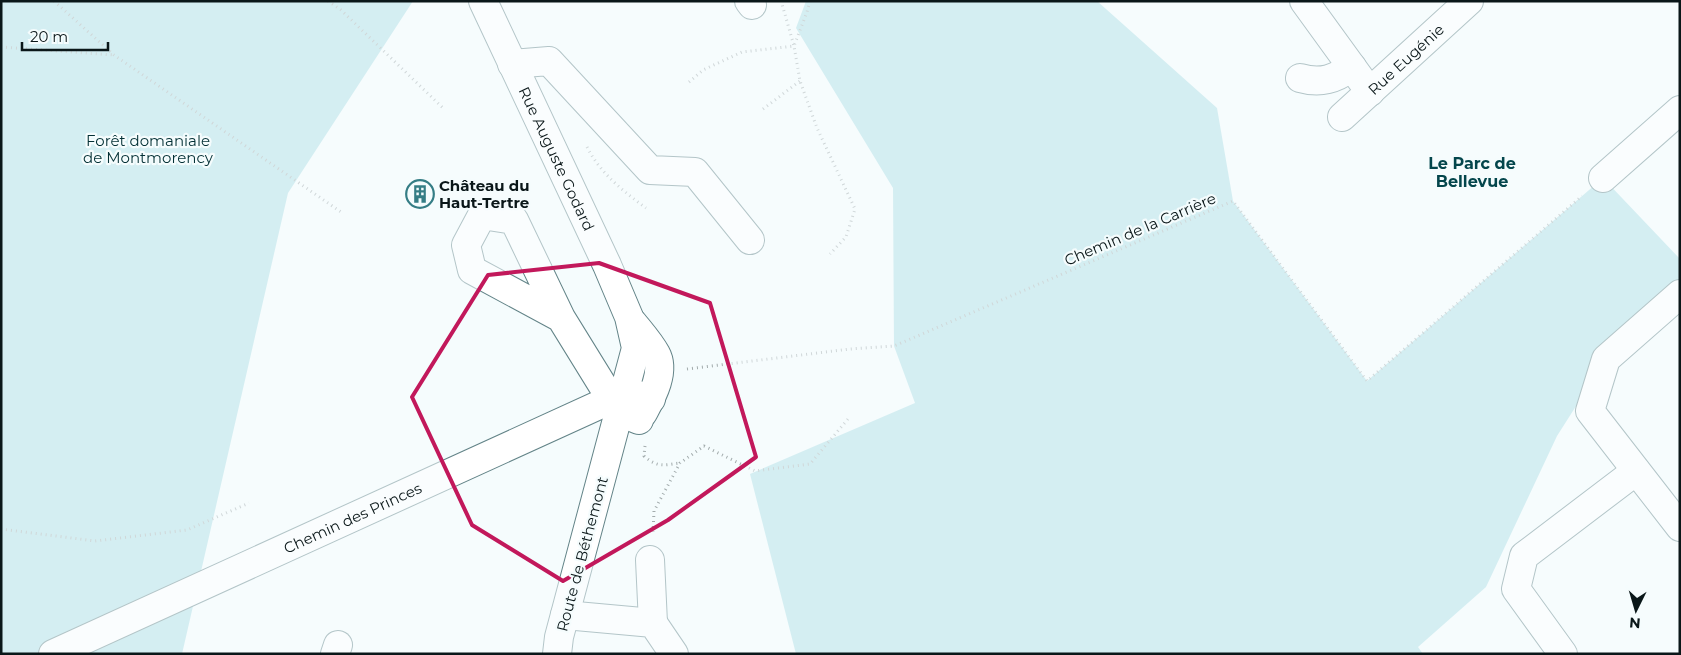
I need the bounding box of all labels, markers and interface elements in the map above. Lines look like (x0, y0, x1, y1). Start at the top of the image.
street label: Rue Eugénie (1363, 19, 1448, 99)
scale bar (22, 20, 109, 52)
text: 20 m (30, 27, 68, 46)
street label: Rue Auguste Godard (515, 83, 599, 234)
park label: Forêt domaniale de Montmorency (83, 131, 214, 167)
district label: Le Parc de Bellevue (1428, 154, 1516, 191)
place label: Château du Haut-Tertre (439, 176, 529, 212)
building icon: Château du Haut-Tertre (405, 179, 435, 209)
street label: Chemin de la Carrière (1061, 188, 1219, 270)
street label: Route de Béthemont (552, 475, 612, 633)
street label: Chemin des Princes (280, 478, 424, 557)
north arrow (1611, 585, 1661, 635)
text: N (1628, 613, 1641, 632)

